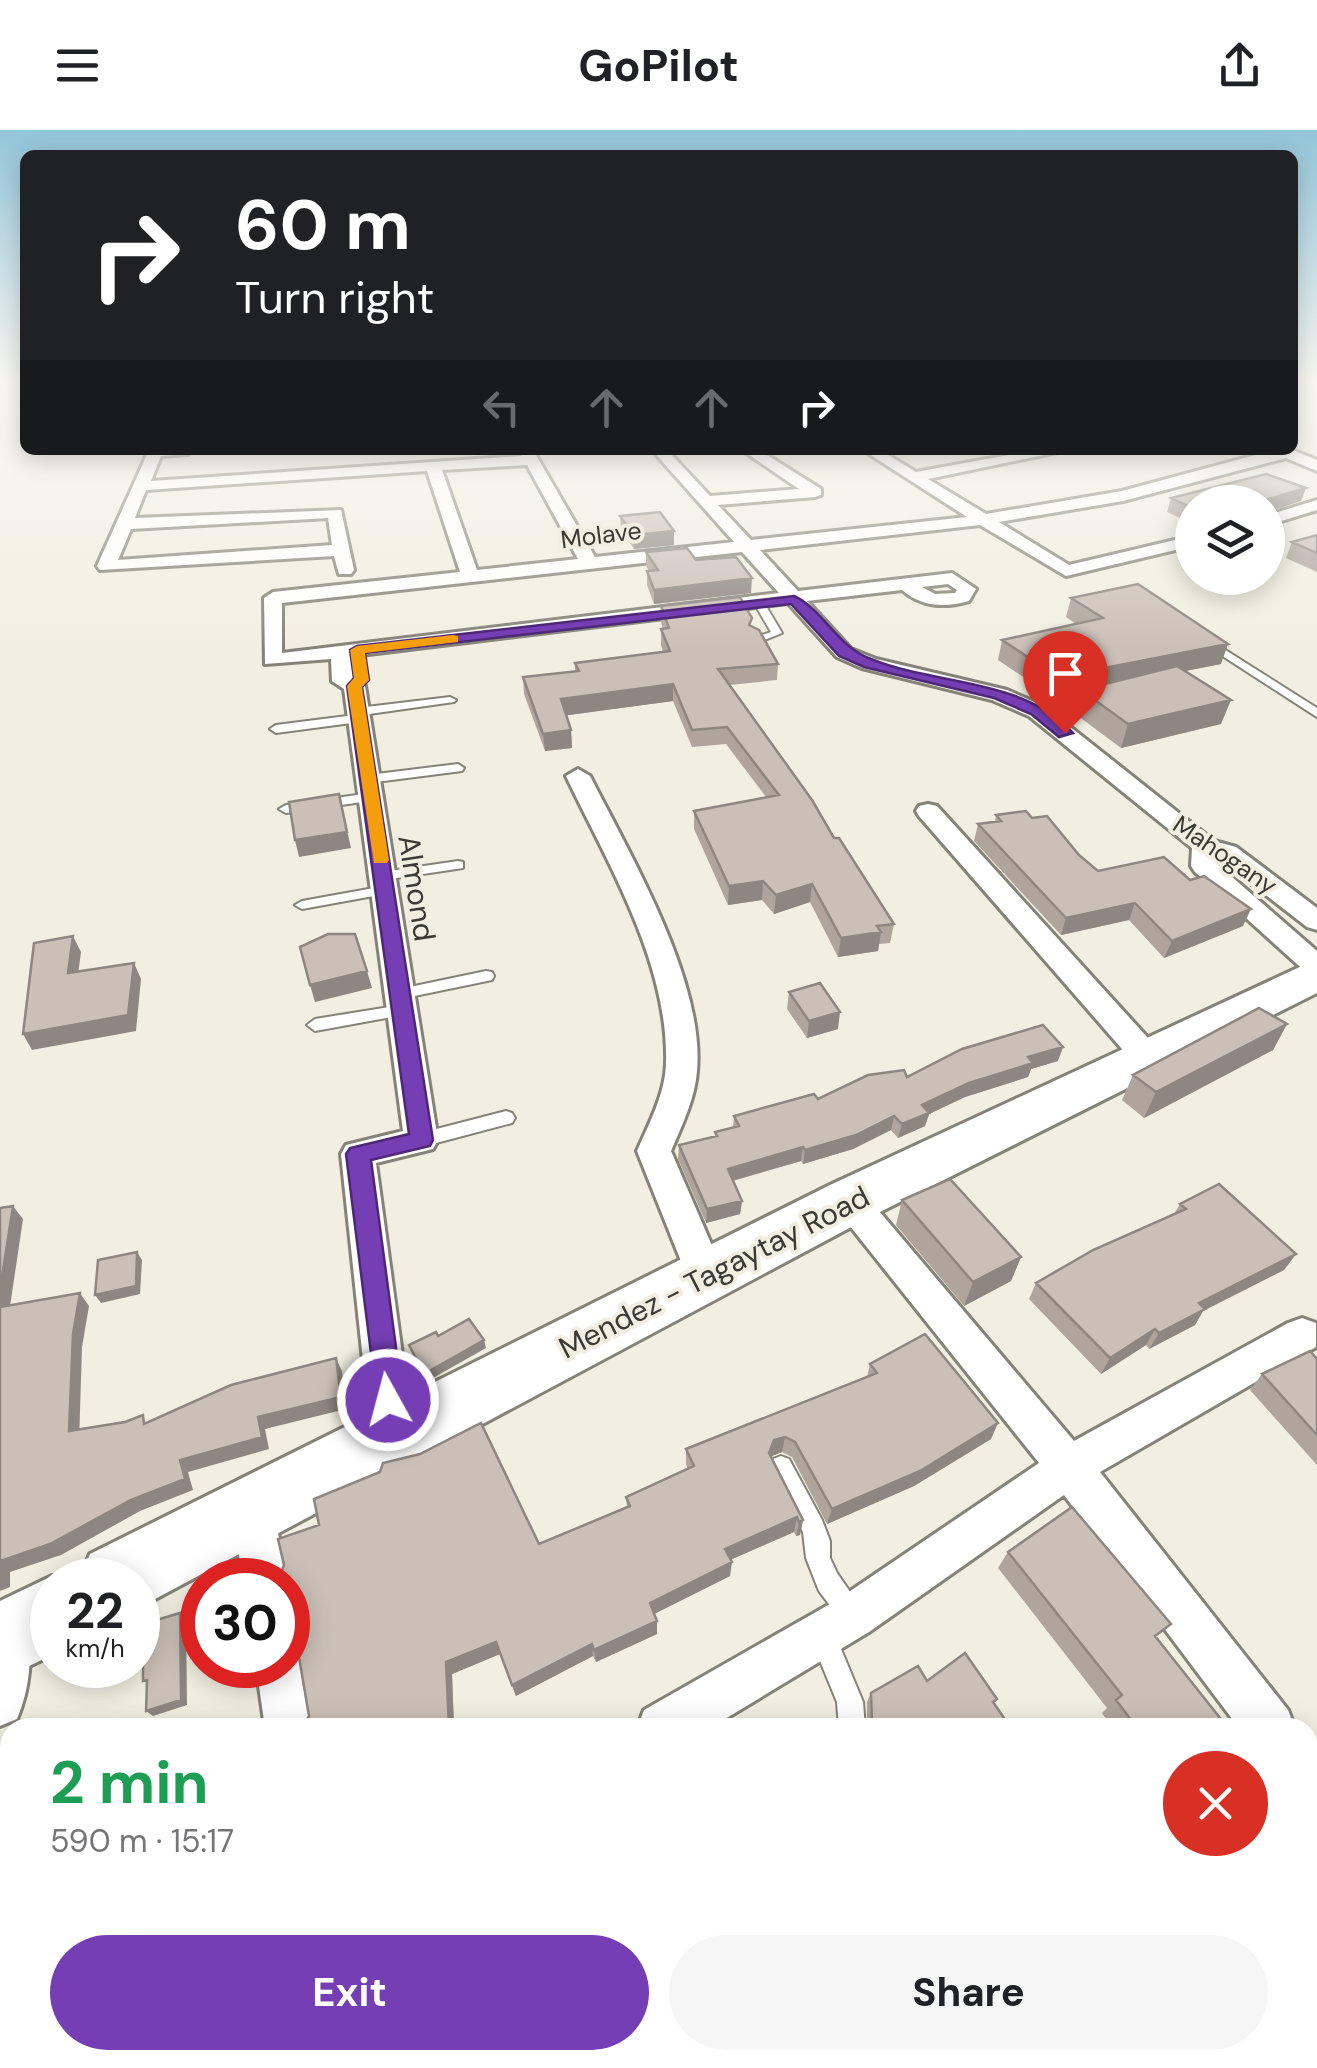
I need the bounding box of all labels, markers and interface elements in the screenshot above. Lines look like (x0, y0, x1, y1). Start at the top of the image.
text: GoPilot (578, 36, 739, 95)
icon: menu (50, 38, 105, 93)
icon: share (1212, 38, 1267, 93)
text: 60 m (235, 180, 411, 271)
icon: right (70, 190, 200, 320)
text: Turn right (235, 268, 434, 327)
icon: left (474, 380, 529, 435)
icon: ahead (579, 380, 634, 435)
icon: ahead (684, 380, 739, 435)
icon: right (789, 380, 844, 435)
map controls (1175, 485, 1285, 595)
button: layers (1175, 485, 1285, 595)
street label: Molave (559, 514, 643, 556)
pin (1023, 631, 1108, 734)
icon: arrive (1038, 646, 1093, 701)
street label: Mahogany (1167, 808, 1284, 902)
street label: Almond (389, 832, 445, 944)
street label: Mendez - Tagaytay Road (552, 1177, 876, 1367)
position arrow (336, 1348, 440, 1452)
speed limit sign: 30 (180, 1558, 310, 1688)
text: 22 (66, 1578, 124, 1644)
text: km/h (65, 1632, 125, 1665)
text: 2 min (50, 1743, 209, 1822)
button: close (1163, 1751, 1268, 1856)
text: 590 m · 15:17 (50, 1820, 234, 1862)
button: Exit (50, 1935, 649, 2050)
button: Share (669, 1935, 1268, 2050)

